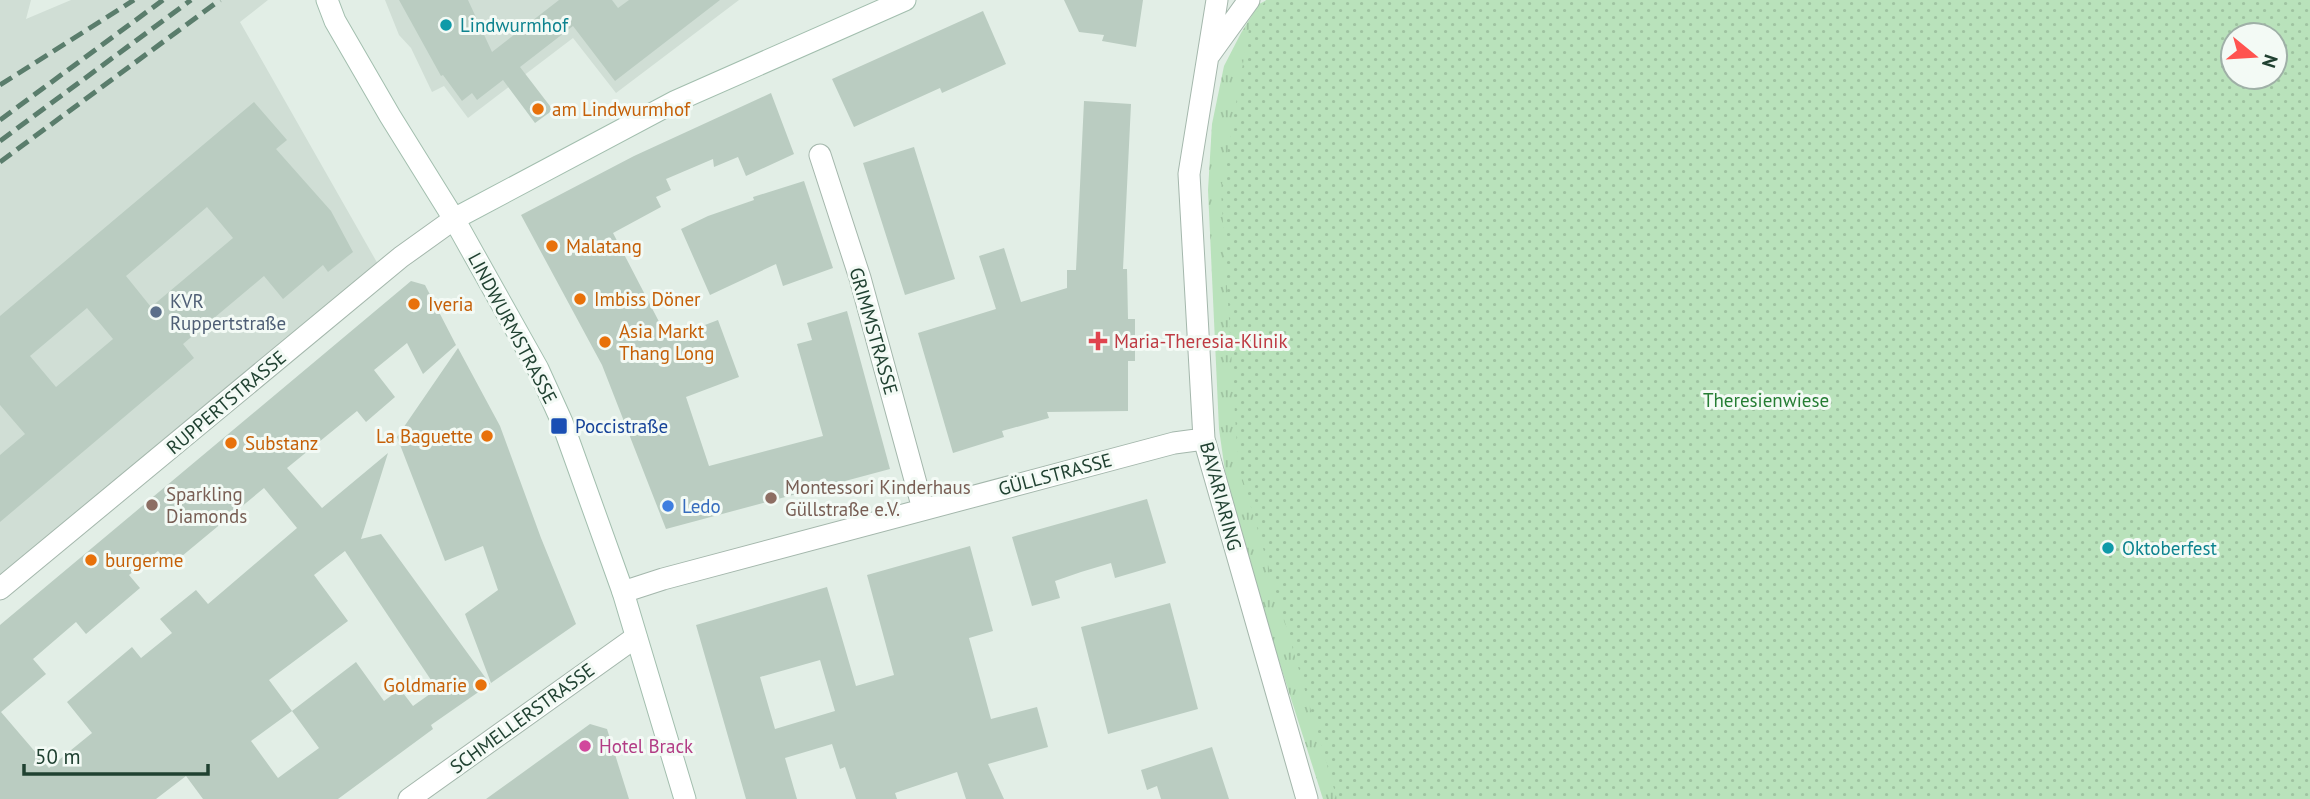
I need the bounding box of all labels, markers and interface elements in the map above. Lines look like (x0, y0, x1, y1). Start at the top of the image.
place label: Lindwurmhof (460, 13, 569, 37)
marker: Lindwurmhof (438, 17, 454, 33)
north arrow (2219, 21, 2289, 91)
text: N (2257, 52, 2284, 71)
place label: am Lindwurmhof (552, 97, 691, 121)
marker: am Lindwurmhof (530, 101, 546, 117)
place label: Malatang (566, 234, 642, 258)
marker: Malatang (544, 238, 560, 254)
street label: LINDWURMSTRASSE (463, 248, 563, 408)
street label: GRIMMSTRASSE (844, 265, 904, 397)
place label: Imbiss Döner (594, 287, 701, 311)
place label: KVR Ruppertstraße (170, 289, 286, 335)
marker: Imbiss Döner (572, 291, 588, 307)
place label: Iveria (428, 292, 473, 316)
marker: Iveria (406, 296, 422, 312)
marker: KVR Ruppertstraße (148, 304, 164, 320)
place label: Asia Markt Thang Long (619, 319, 715, 365)
place label: Maria-Theresia-Klinik (1114, 329, 1288, 353)
marker: Maria-Theresia-Klinik (1088, 331, 1108, 351)
marker: Asia Markt Thang Long (597, 334, 613, 350)
street label: RUPPERTSTRASSE (161, 345, 291, 459)
park label: Theresienwiese (1703, 388, 1829, 412)
place label: Poccistraße (575, 414, 668, 438)
marker: Poccistraße (549, 416, 569, 436)
place label: La Baguette (376, 424, 473, 448)
marker: La Baguette (479, 428, 495, 444)
place label: Substanz (245, 431, 318, 455)
marker: Substanz (223, 435, 239, 451)
street label: BAVARIARING (1195, 439, 1247, 553)
street label: GÜLLSTRASSE (996, 447, 1114, 501)
place label: Montessori Kinderhaus Güllstraße e.V. (785, 475, 971, 521)
place label: Sparkling Diamonds (166, 482, 247, 528)
marker: Montessori Kinderhaus Güllstraße e.V. (763, 490, 779, 506)
place label: Ledo (682, 494, 721, 518)
marker: Sparkling Diamonds (144, 497, 160, 513)
marker: Ledo (660, 498, 676, 514)
place label: Oktoberfest (2122, 536, 2217, 560)
marker: Oktoberfest (2100, 540, 2116, 556)
place label: burgerme (105, 548, 183, 572)
marker: burgerme (83, 552, 99, 568)
street label: SCHMELLERSTRASSE (445, 657, 599, 779)
place label: Goldmarie (383, 673, 467, 697)
marker: Goldmarie (473, 677, 489, 693)
scale bar (24, 732, 208, 776)
place label: Hotel Brack (599, 734, 693, 758)
marker: Hotel Brack (577, 738, 593, 754)
text: 50 m (35, 743, 81, 770)

